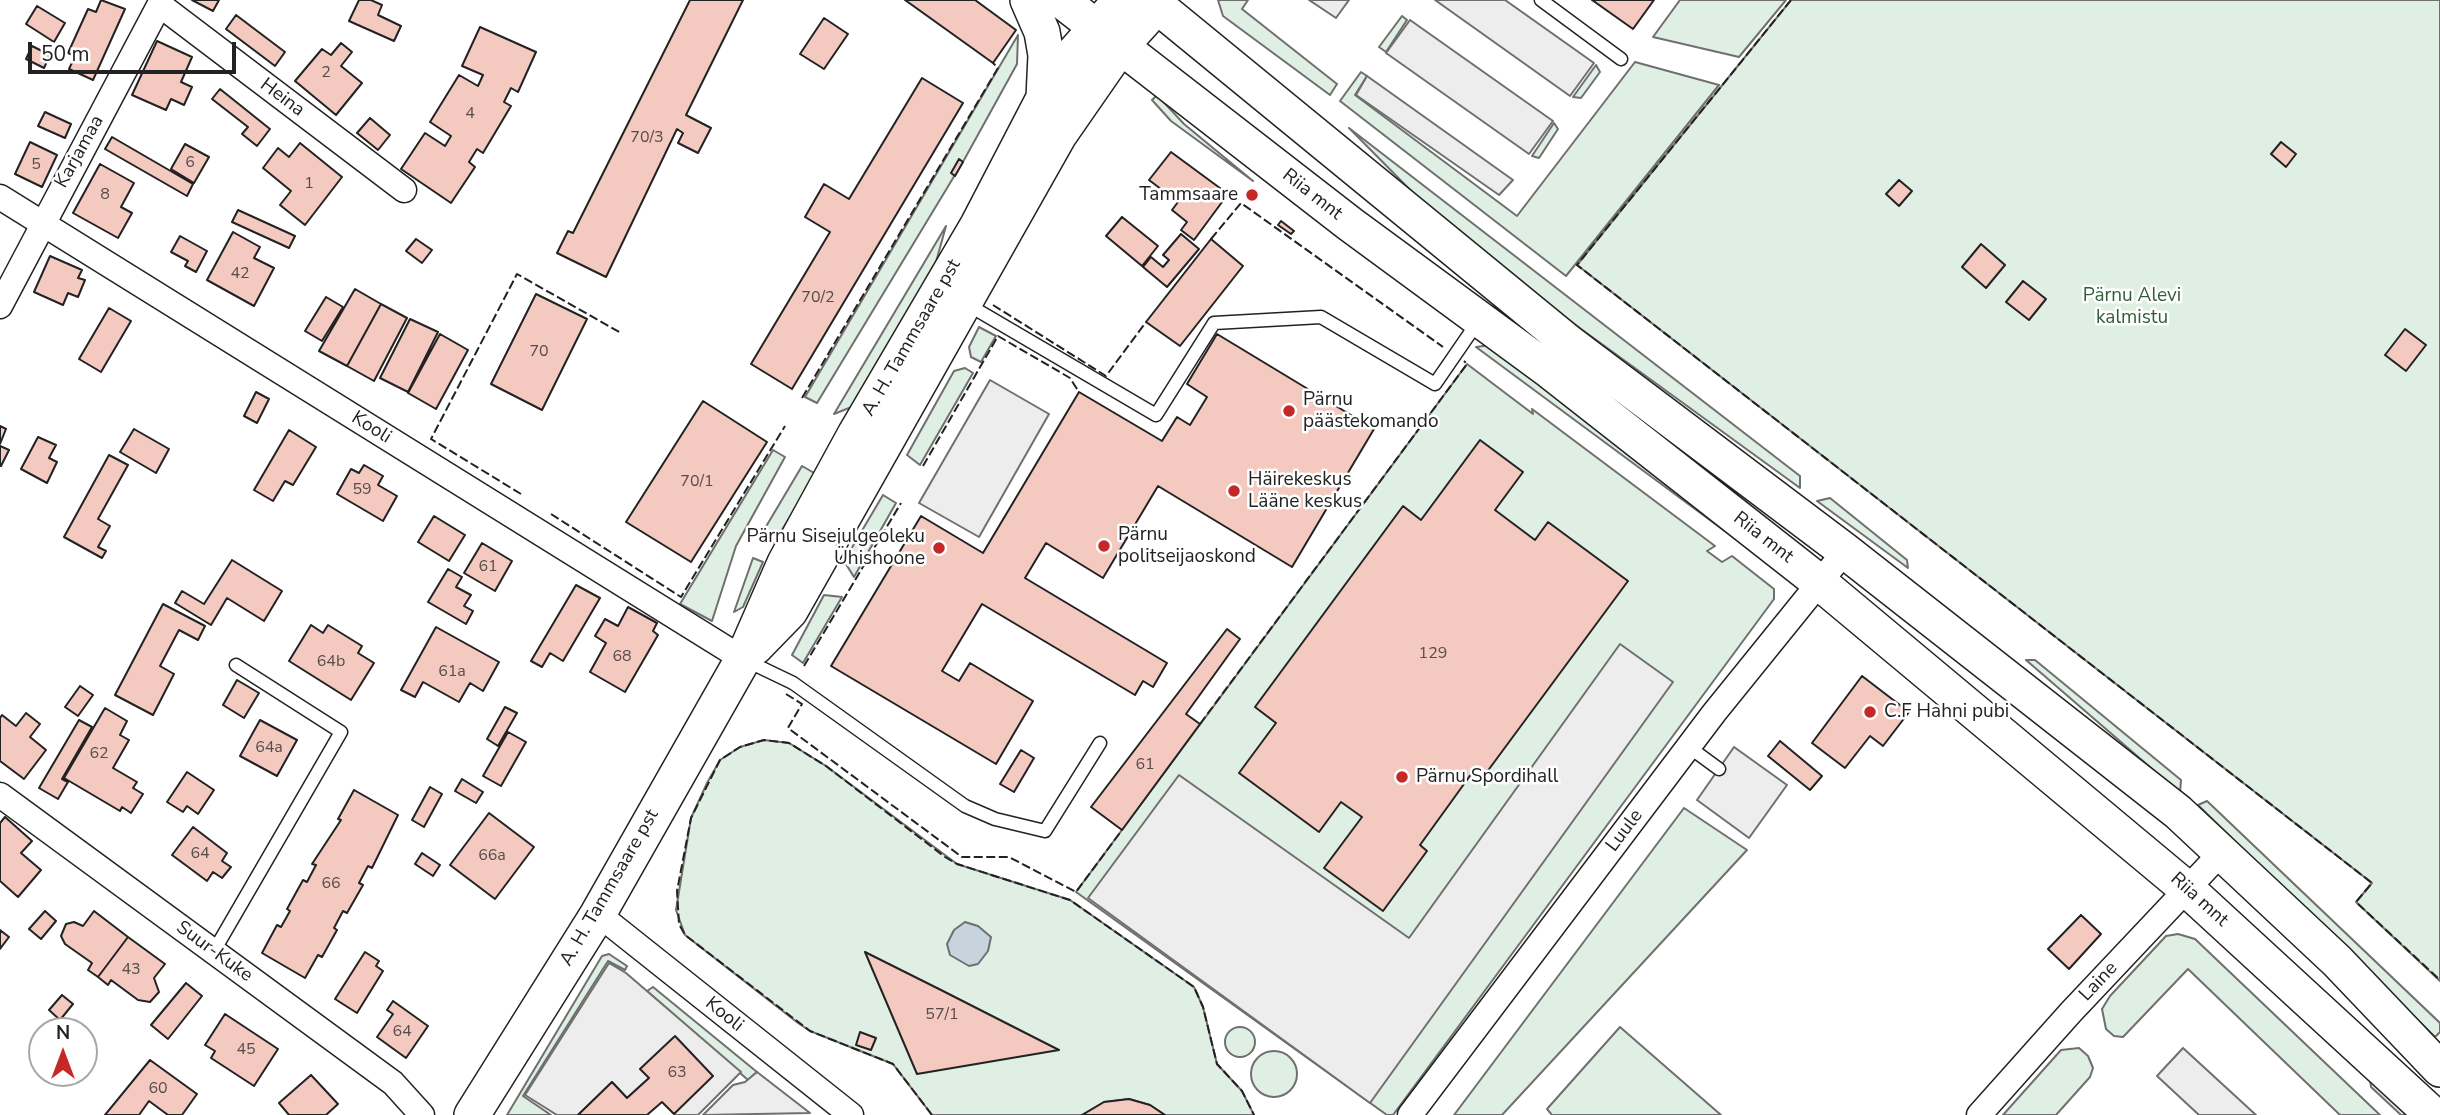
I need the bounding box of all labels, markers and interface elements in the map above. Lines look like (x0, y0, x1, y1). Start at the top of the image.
scale bar (32, 28, 240, 72)
text: 50 m (41, 40, 90, 68)
house number: 2 (321, 63, 331, 83)
street label: Heina (255, 74, 309, 122)
house number: 4 (465, 104, 475, 124)
street label: Karjamaa (51, 112, 109, 192)
house number: 70/3 (630, 128, 664, 148)
house number: 6 (185, 153, 195, 173)
house number: 5 (31, 155, 41, 175)
street label: Riia mnt (1277, 164, 1347, 226)
house number: 1 (304, 174, 314, 194)
place label: Tammsaare (1139, 184, 1238, 206)
house number: 8 (100, 185, 110, 205)
marker: Tammsaare (1244, 187, 1260, 203)
street label: A. H. Tammsaare pst (858, 255, 966, 421)
house number: 42 (230, 264, 250, 284)
park label: Pärnu Alevi kalmistu (2083, 285, 2181, 329)
house number: 70/2 (801, 288, 835, 308)
house number: 70 (529, 342, 549, 362)
place label: Pärnu päästekomando (1303, 389, 1439, 433)
marker: Pärnu päästekomando (1281, 403, 1297, 419)
street label: Kooli (347, 407, 395, 449)
place label: Häirekeskus Lääne keskus (1248, 469, 1362, 513)
house number: 70/1 (680, 472, 714, 492)
house number: 59 (352, 480, 372, 500)
marker: Häirekeskus Lääne keskus (1226, 483, 1242, 499)
street label: Riia mnt (1728, 507, 1798, 569)
place label: Pärnu politseijaoskond (1118, 524, 1256, 568)
place label: Pärnu Sisejulgeoleku Ühishoone (747, 526, 925, 570)
marker: Pärnu politseijaoskond (1096, 538, 1112, 554)
marker: Pärnu Sisejulgeoleku Ühishoone (931, 540, 947, 556)
house number: 61 (478, 557, 498, 577)
house number: 129 (1419, 644, 1447, 664)
house number: 68 (612, 647, 632, 667)
house number: 64b (317, 652, 345, 672)
house number: 61a (438, 662, 466, 682)
place label: C.F Hahni pubi (1884, 701, 2009, 723)
marker: C.F Hahni pubi (1862, 704, 1878, 720)
house number: 64a (255, 738, 283, 758)
house number: 62 (89, 744, 109, 764)
house number: 61 (1135, 755, 1155, 775)
place label: Pärnu Spordihall (1416, 766, 1558, 788)
marker: Pärnu Spordihall (1394, 769, 1410, 785)
street label: A. H. Tammsaare pst (556, 805, 664, 971)
street label: Luule (1602, 805, 1648, 857)
house number: 64 (190, 844, 210, 864)
house number: 66a (478, 846, 506, 866)
street label: Riia mnt (2165, 868, 2233, 932)
house number: 66 (321, 874, 341, 894)
street label: Suur-Kuke (171, 917, 257, 987)
street label: Laine (2075, 958, 2123, 1006)
house number: 43 (121, 960, 141, 980)
street label: Kooli (700, 993, 748, 1037)
house number: 57/1 (925, 1005, 959, 1025)
north arrow (28, 1017, 98, 1087)
text: N (56, 1020, 70, 1046)
house number: 64 (392, 1022, 412, 1042)
house number: 45 (236, 1040, 256, 1060)
house number: 63 (667, 1063, 687, 1083)
house number: 60 (148, 1079, 168, 1099)

